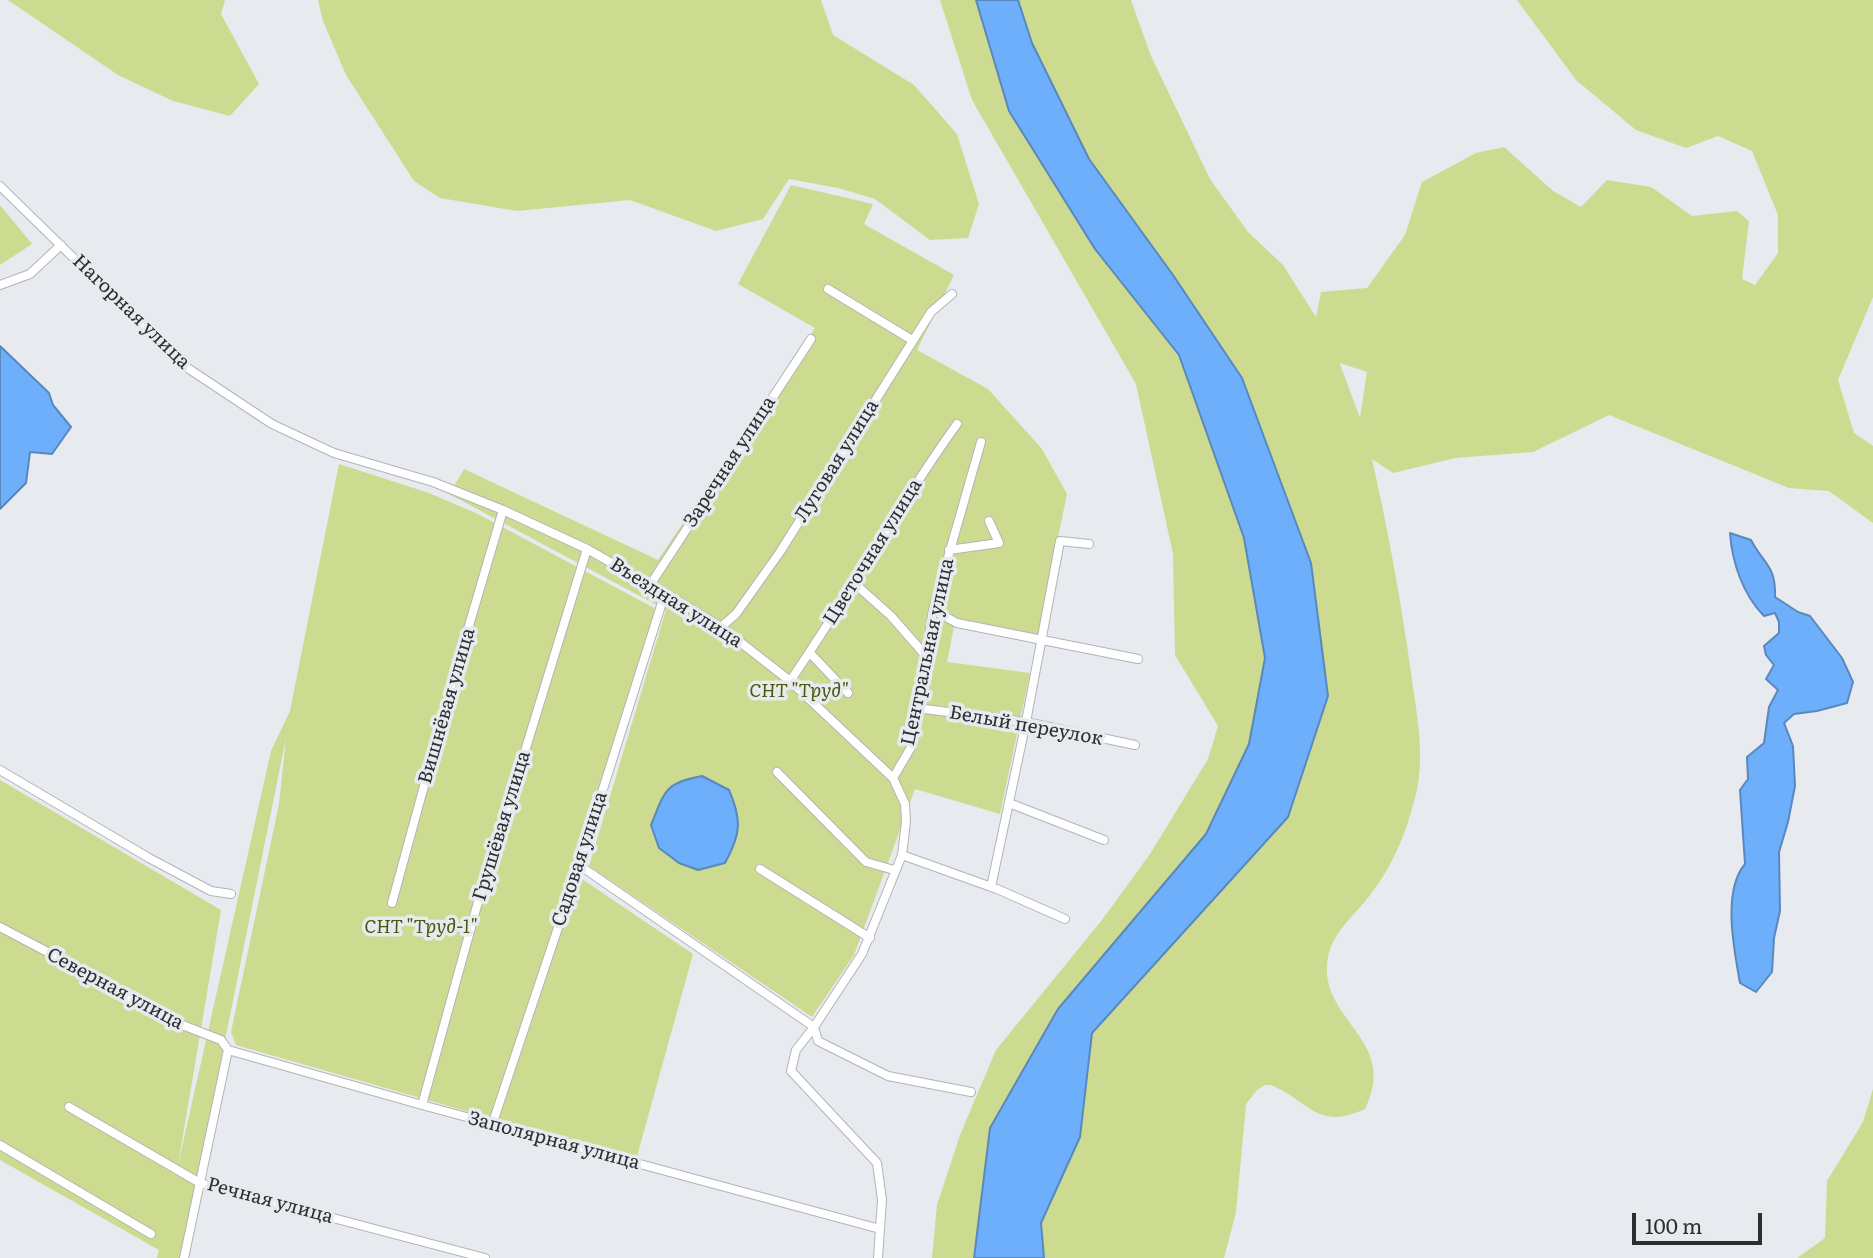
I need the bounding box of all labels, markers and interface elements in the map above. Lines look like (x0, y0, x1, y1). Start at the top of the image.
street label: Нагорная улица (67, 250, 195, 374)
street label: Заречная улица (679, 392, 781, 532)
street label: Луговая улица (790, 396, 884, 526)
street label: Цветочная улица (819, 475, 927, 629)
street label: Въездная улица (606, 553, 746, 653)
street label: Центральная улица (897, 556, 959, 748)
street label: Вишнёвая улица (414, 625, 480, 787)
park label: СНТ "Труд" (749, 680, 849, 702)
street label: Белый переулок (948, 701, 1104, 751)
street label: Грушёвая улица (468, 748, 536, 904)
street label: Садовая улица (547, 789, 613, 929)
park label: СНТ "Труд-1" (364, 916, 478, 938)
street label: Северная улица (43, 943, 187, 1035)
street label: Заполярная улица (466, 1107, 642, 1175)
street label: Речная улица (204, 1173, 336, 1229)
scale bar (1635, 1198, 1764, 1242)
text: 100 m (1645, 1209, 1702, 1240)

